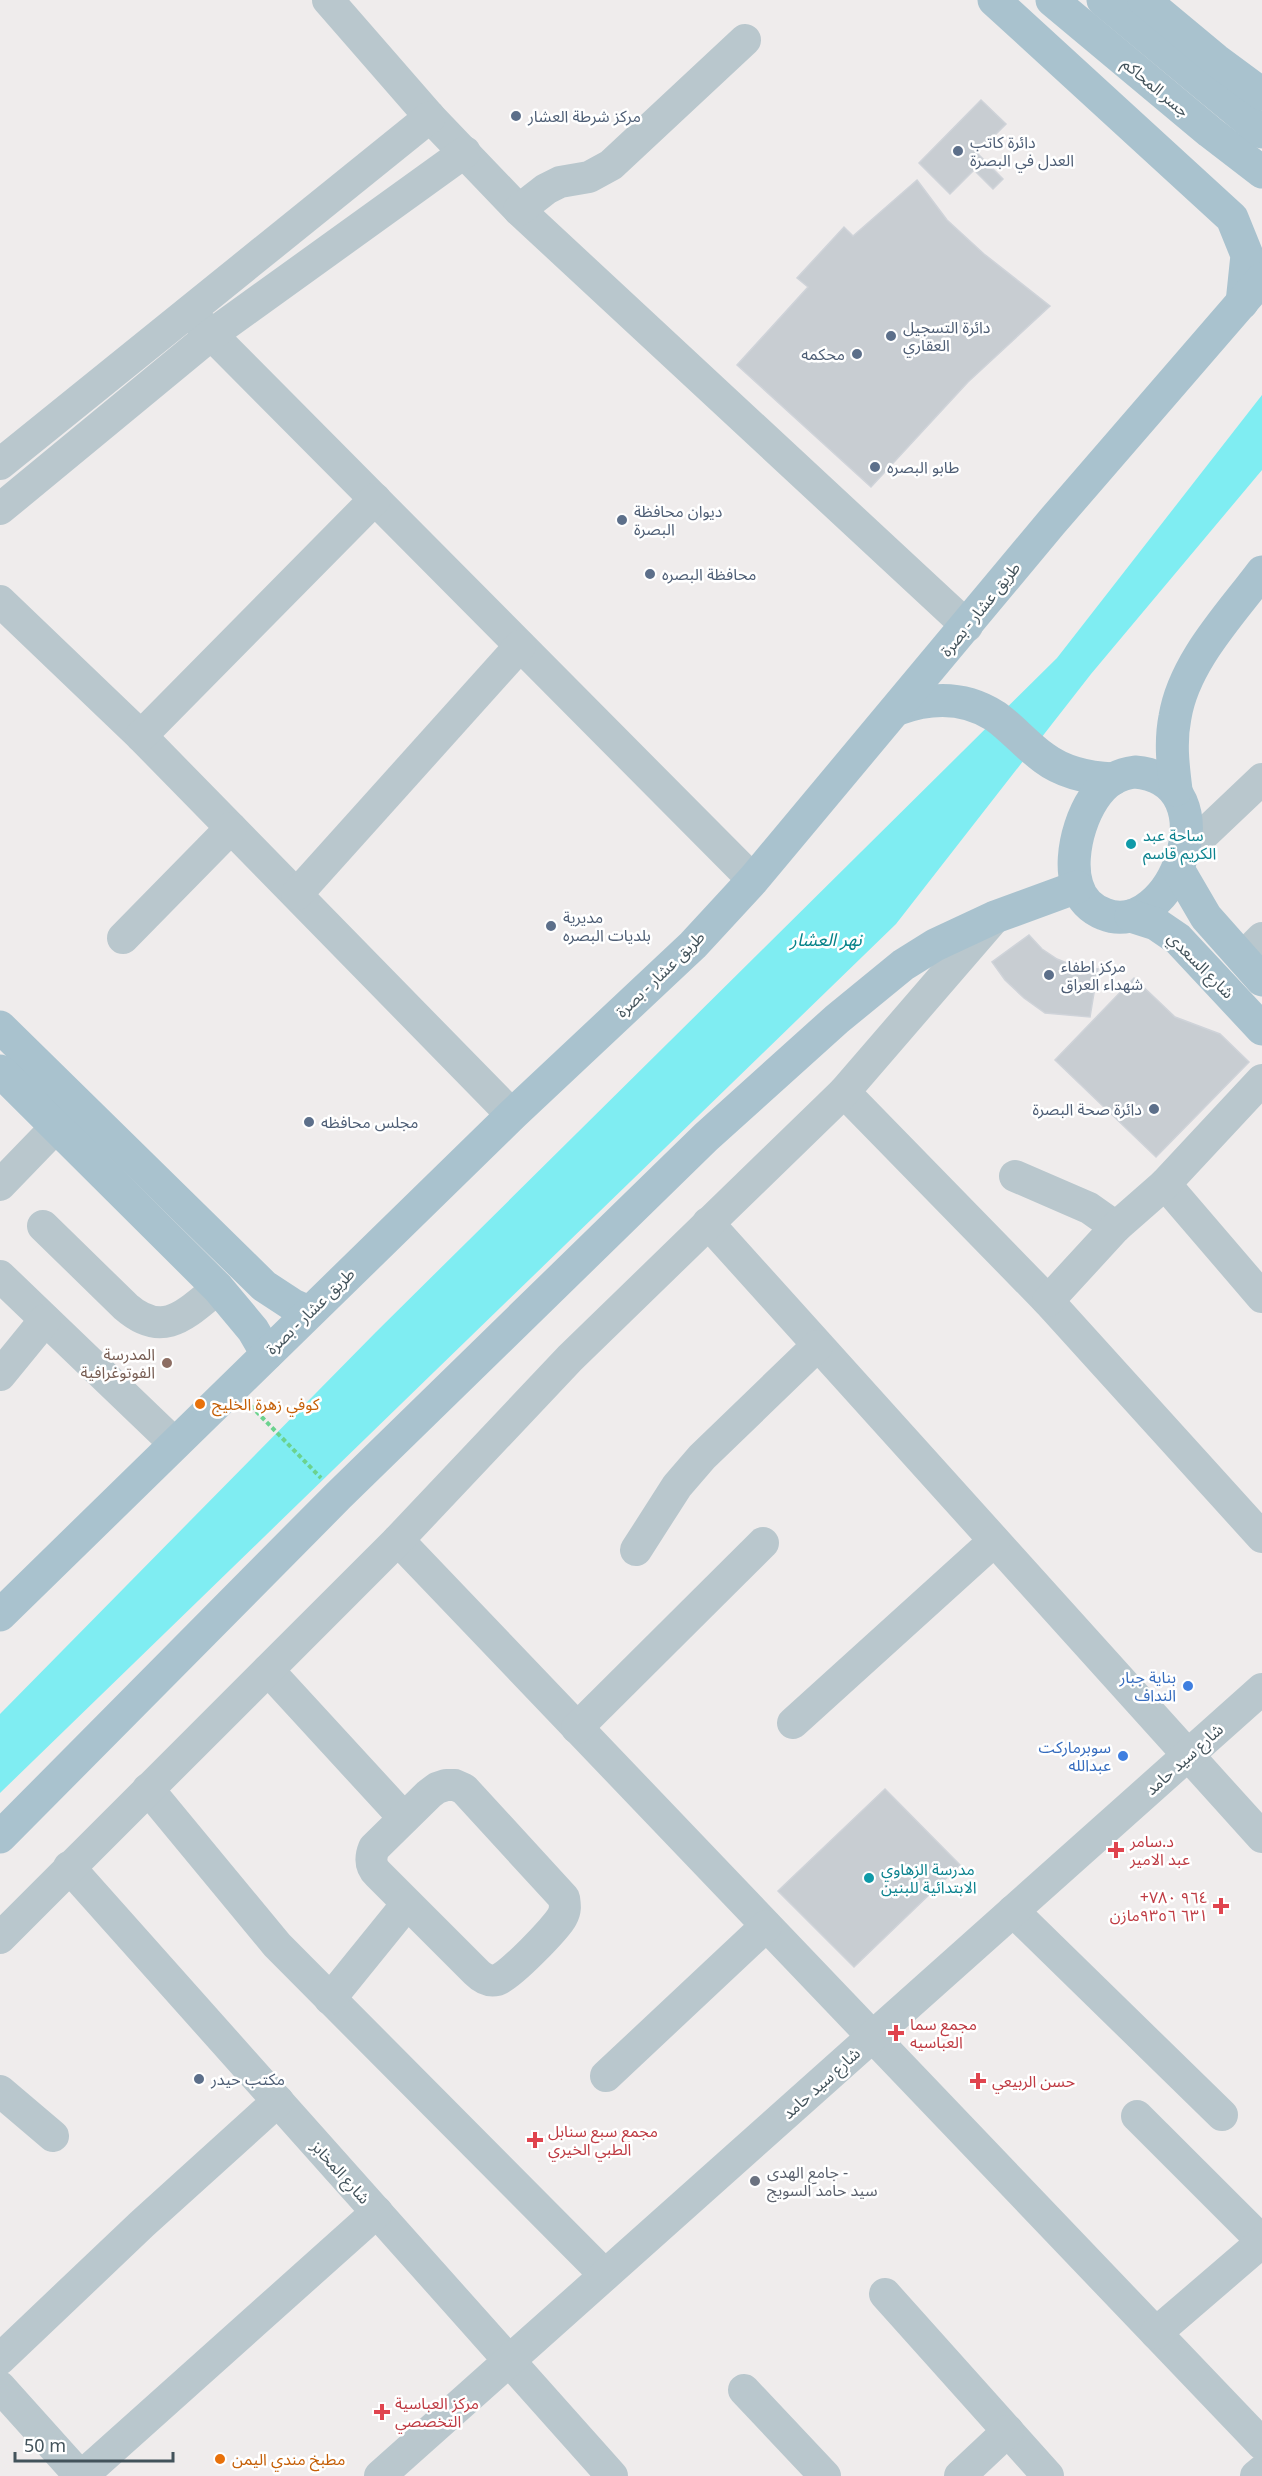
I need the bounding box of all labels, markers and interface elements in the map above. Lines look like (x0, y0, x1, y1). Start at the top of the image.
street label: جسر المحاكم (1117, 52, 1194, 123)
place label: مركز شرطة العشار (527, 105, 641, 127)
marker: مركز شرطة العشار (509, 109, 523, 123)
place label: دائرة كاتب العدل في البصرة (970, 131, 1074, 173)
marker: دائرة كاتب العدل في البصرة (951, 144, 965, 158)
place label: دائرة التسجيل العقاري (903, 316, 990, 358)
marker: دائرة التسجيل العقاري (884, 329, 898, 343)
place label: محكمه (801, 343, 845, 365)
marker: محكمه (850, 347, 864, 361)
place label: طابو البصره (887, 456, 959, 478)
marker: طابو البصره (868, 460, 882, 474)
place label: ديوان محافظة البصرة (634, 500, 722, 540)
marker: ديوان محافظة البصرة (615, 513, 629, 527)
street label: طريق عشار - بصرة (935, 557, 1025, 661)
place label: محافظة البصره (662, 563, 757, 585)
marker: محافظة البصره (643, 567, 657, 581)
place label: ساحة عبد الكريم قاسم (1143, 824, 1216, 866)
marker: ساحة عبد الكريم قاسم (1124, 837, 1138, 851)
place label: مديرية بلديات البصره (563, 906, 651, 946)
marker: مديرية بلديات البصره (544, 919, 558, 933)
street label: طريق عشار - بصرة (611, 926, 709, 1022)
water label: نهر العشار (788, 927, 864, 951)
street label: شارع السعدي (1161, 927, 1239, 1005)
place label: مركز اطفاء شهداء العراق (1061, 955, 1143, 995)
marker: مركز اطفاء شهداء العراق (1042, 968, 1056, 982)
place label: دائرة صحة البصرة (1033, 1098, 1142, 1120)
marker: دائرة صحة البصرة (1147, 1102, 1161, 1116)
place label: مجلس محافظه (321, 1111, 418, 1133)
marker: مجلس محافظه (302, 1115, 316, 1129)
street label: طريق عشار - بصرة (261, 1263, 359, 1359)
place label: المدرسة الفوتوغرافية (81, 1343, 155, 1383)
marker: المدرسة الفوتوغرافية (160, 1356, 174, 1370)
place label: كوفي زهرة الخليج (212, 1393, 320, 1417)
marker: كوفي زهرة الخليج (193, 1397, 207, 1411)
place label: بناية جبار النداف (1118, 1666, 1176, 1706)
marker: بناية جبار النداف (1181, 1679, 1195, 1693)
street label: شارع سيد حامد (1140, 1718, 1229, 1801)
place label: سوبرماركت عبدالله (1039, 1736, 1111, 1776)
marker: سوبرماركت عبدالله (1116, 1749, 1130, 1763)
place label: د.سامر عبد الامير (1129, 1830, 1190, 1870)
marker: د.سامر عبد الامير (1107, 1841, 1125, 1859)
place label: مدرسة الزهاوي اﻻبتدائية للبنين (881, 1858, 977, 1898)
marker: مدرسة الزهاوي اﻻبتدائية للبنين (862, 1871, 876, 1885)
place label: +٩٦٤ ٧٨٠ ٦٣١ ٩٣٥٦مازن (1110, 1886, 1208, 1926)
marker: +٩٦٤ ٧٨٠ ٦٣١ ٩٣٥٦مازن (1212, 1897, 1230, 1915)
place label: مجمع سما العباسيه (910, 2013, 977, 2053)
marker: مجمع سما العباسيه (887, 2024, 905, 2042)
street label: شارع سيد حامد (777, 2042, 866, 2125)
place label: مكتب حيدر (210, 2068, 285, 2090)
place label: حسن الربيعي (992, 2070, 1075, 2094)
marker: مكتب حيدر (192, 2072, 206, 2086)
marker: حسن الربيعي (969, 2072, 987, 2090)
place label: مجمع سبع سنابل الطبي الخيري (548, 2120, 658, 2162)
marker: مجمع سبع سنابل الطبي الخيري (526, 2131, 544, 2149)
street label: شارع المخابز (305, 2135, 375, 2210)
place label: جامع الهدى - سيد حامد السويج (767, 2161, 878, 2203)
marker: جامع الهدى - سيد حامد السويج (748, 2174, 762, 2188)
place label: مركز العباسية التخصصي (395, 2392, 479, 2434)
marker: مركز العباسية التخصصي (373, 2403, 391, 2421)
scale bar (15, 2425, 172, 2463)
text: 50 m (24, 2433, 66, 2457)
place label: مطبخ مندي اليمن (232, 2448, 345, 2472)
marker: مطبخ مندي اليمن (213, 2452, 227, 2466)

